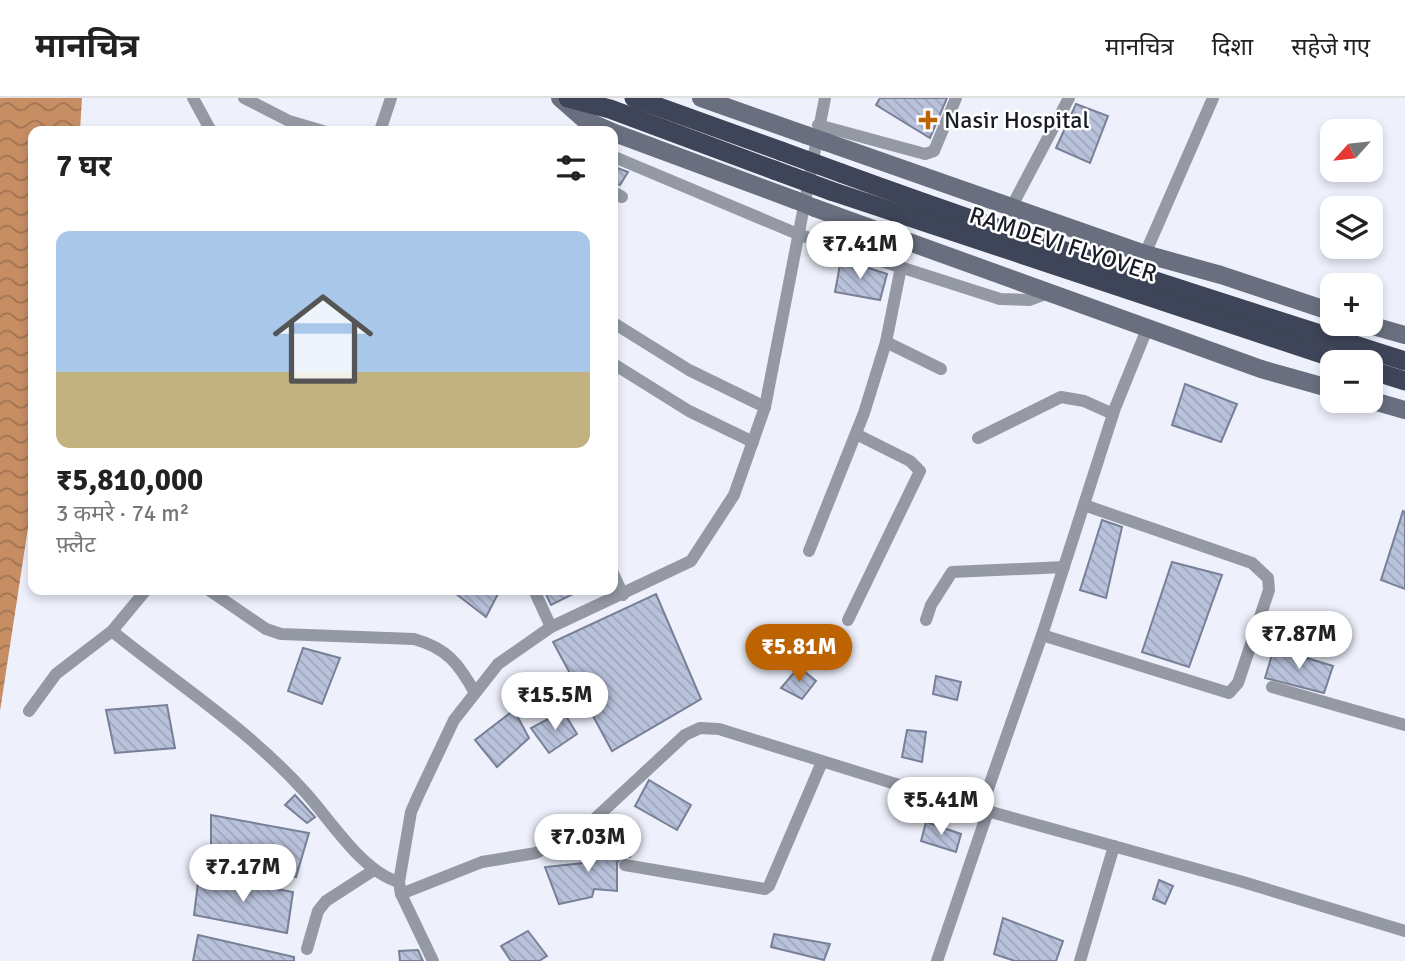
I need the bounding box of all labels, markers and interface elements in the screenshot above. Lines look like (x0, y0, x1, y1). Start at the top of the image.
text: मानचित्र (35, 26, 139, 67)
text: मानचित्र (1105, 32, 1174, 62)
text: दिशा (1212, 32, 1253, 62)
text: सहेजे गए (1291, 32, 1370, 62)
place label: Nasir Hospital (944, 105, 1090, 135)
marker: Nasir Hospital (918, 110, 938, 130)
north arrow (1320, 119, 1382, 182)
map controls (1320, 119, 1383, 413)
text: 7 घर (56, 148, 111, 185)
icon: filters (552, 149, 590, 187)
button: layers (1320, 196, 1383, 259)
street label: RAMDEVI FLYOVER (966, 200, 1160, 288)
pin: ₹7.41M (803, 222, 917, 281)
text: ₹7.41M (822, 229, 898, 258)
button: + (1320, 273, 1383, 336)
icon: home (260, 276, 386, 402)
button: − (1320, 350, 1383, 413)
text: ₹5,810,000 (56, 462, 203, 499)
text: 3 कमरे · 74 m² (56, 499, 189, 528)
text: फ़्लैट (56, 530, 96, 559)
pin: ₹7.87M (1242, 612, 1356, 671)
text: ₹7.87M (1261, 619, 1337, 648)
pin: ₹5.81M (742, 624, 856, 684)
text: ₹5.81M (761, 632, 837, 661)
pin: ₹15.5M (498, 672, 612, 732)
text: ₹15.5M (517, 680, 593, 709)
pin: ₹5.41M (884, 778, 998, 837)
text: ₹5.41M (903, 785, 979, 814)
pin: ₹7.03M (531, 814, 645, 874)
text: ₹7.03M (550, 822, 626, 851)
pin: ₹7.17M (186, 844, 300, 904)
text: ₹7.17M (205, 852, 281, 881)

